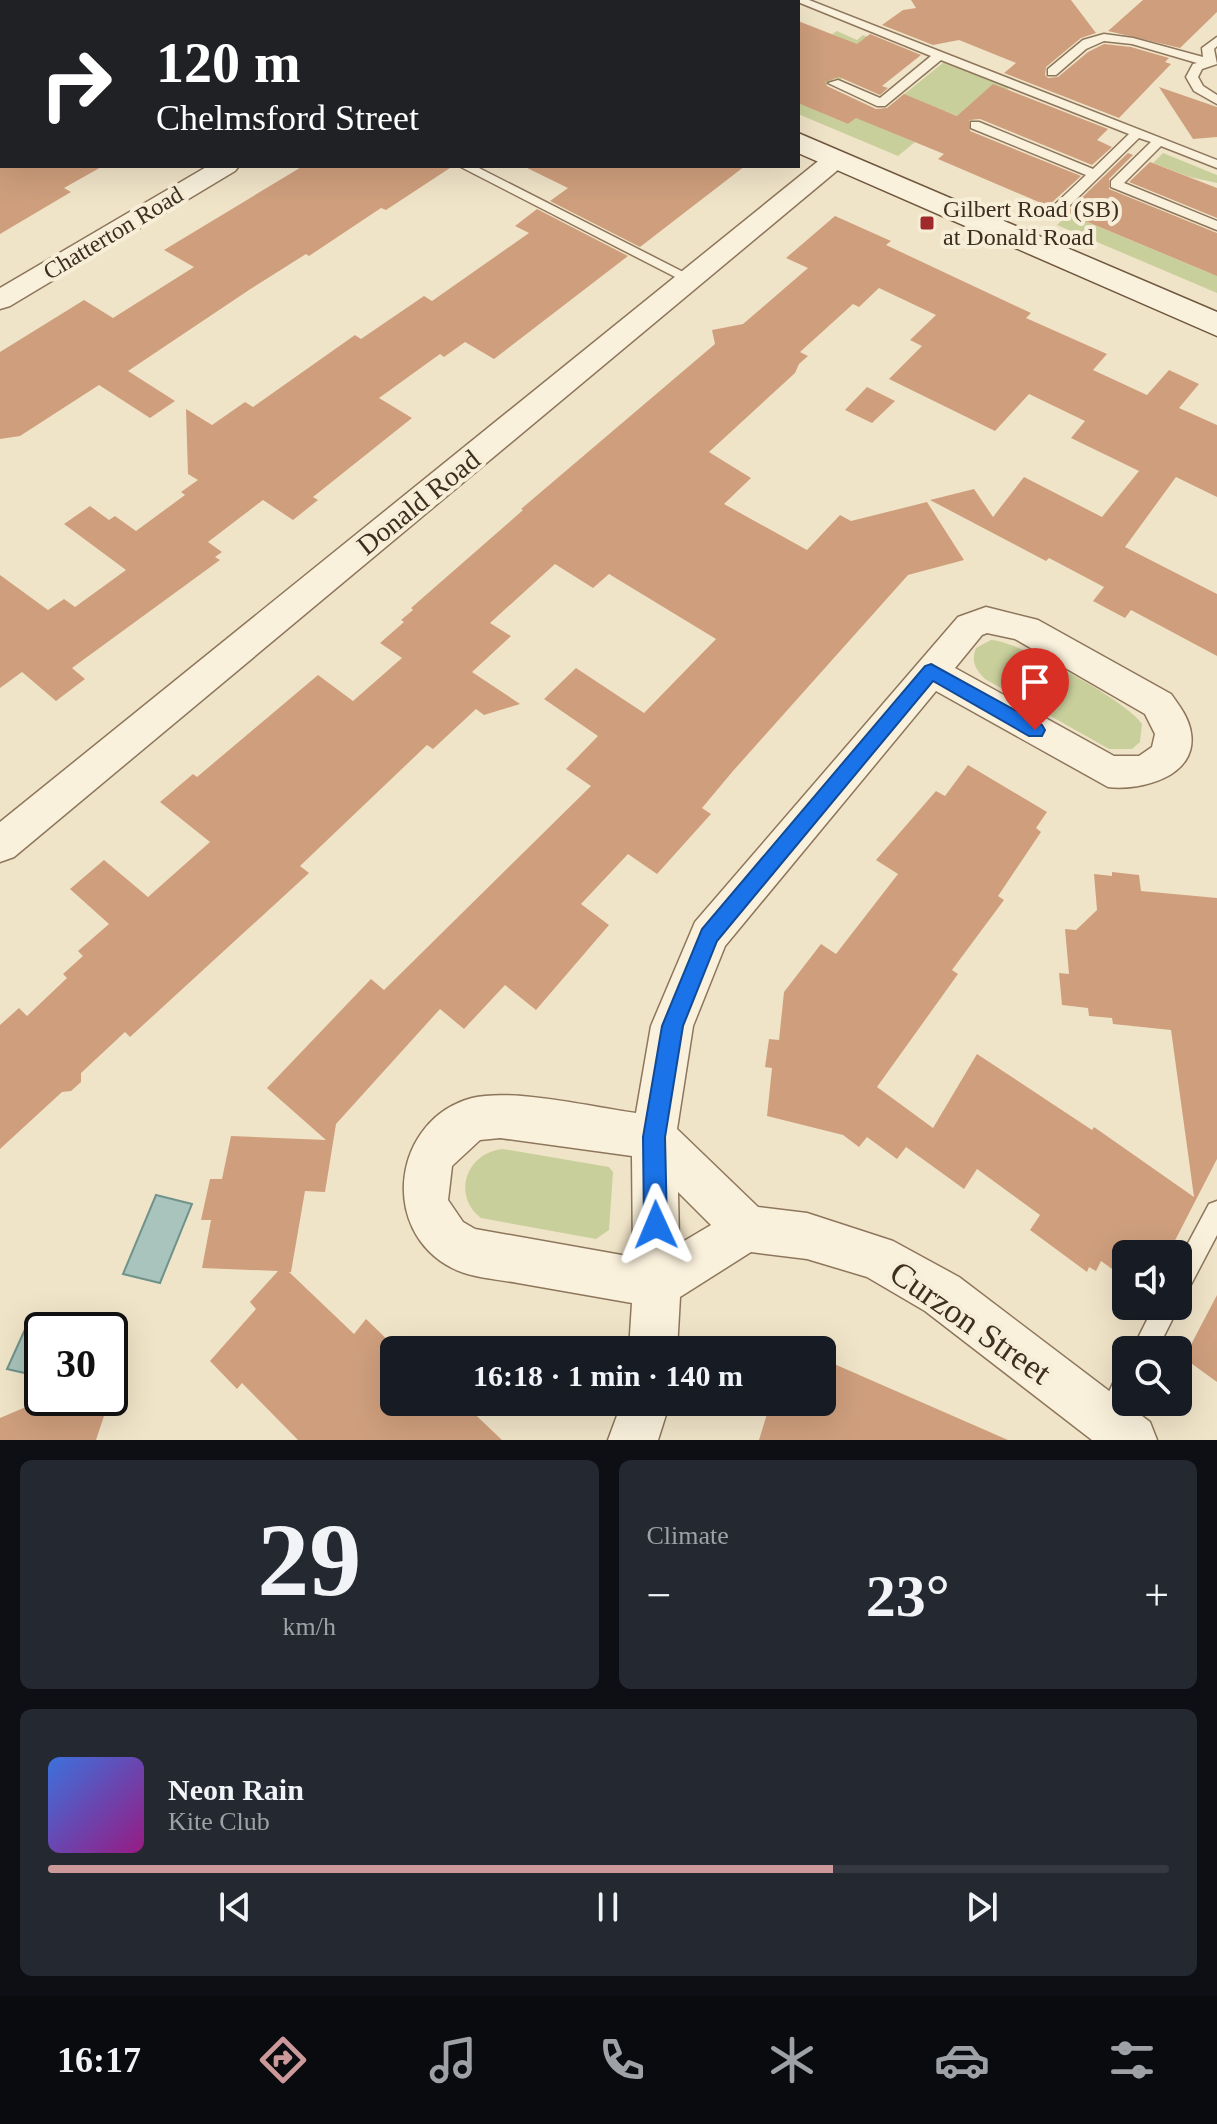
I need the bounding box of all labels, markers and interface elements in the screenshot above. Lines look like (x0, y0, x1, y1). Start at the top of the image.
icon: right (24, 32, 128, 136)
text: 120 m (156, 32, 301, 94)
text: Chelmsford Street (156, 98, 419, 138)
street label: Chatterton Road (39, 181, 187, 285)
place label: Gilbert Road (SB) at Donald Road (943, 196, 1119, 250)
marker: Gilbert Road (SB) at Donald Road (918, 214, 936, 232)
street label: Donald Road (351, 444, 486, 561)
pin (1001, 648, 1069, 730)
icon: arrive (1013, 660, 1057, 704)
position arrow (614, 1183, 698, 1267)
map controls (1112, 1240, 1192, 1416)
button: sound (1112, 1240, 1192, 1320)
street label: Curzon Street (883, 1253, 1059, 1392)
speed limit sign: 30 (24, 1312, 128, 1416)
button: search (1112, 1336, 1192, 1416)
text: 16:18 · 1 min · 140 m (473, 1359, 743, 1392)
text: 29 (257, 1502, 361, 1617)
text: Climate (647, 1521, 729, 1550)
text: 23° (866, 1563, 950, 1629)
text: − (647, 1571, 671, 1620)
text: + (1144, 1571, 1169, 1620)
text: km/h (283, 1612, 336, 1641)
text: Neon Rain (168, 1773, 304, 1806)
text: Kite Club (168, 1807, 270, 1836)
icon: previous (213, 1885, 257, 1929)
icon: pause (586, 1885, 630, 1929)
icon: next (960, 1885, 1004, 1929)
icon: directions (255, 2032, 311, 2088)
icon: music (425, 2032, 481, 2088)
icon: phone (594, 2032, 650, 2088)
icon: climate (764, 2032, 820, 2088)
icon: car (934, 2032, 990, 2088)
icon: filters (1104, 2032, 1160, 2088)
text: 16:17 (57, 2040, 141, 2080)

